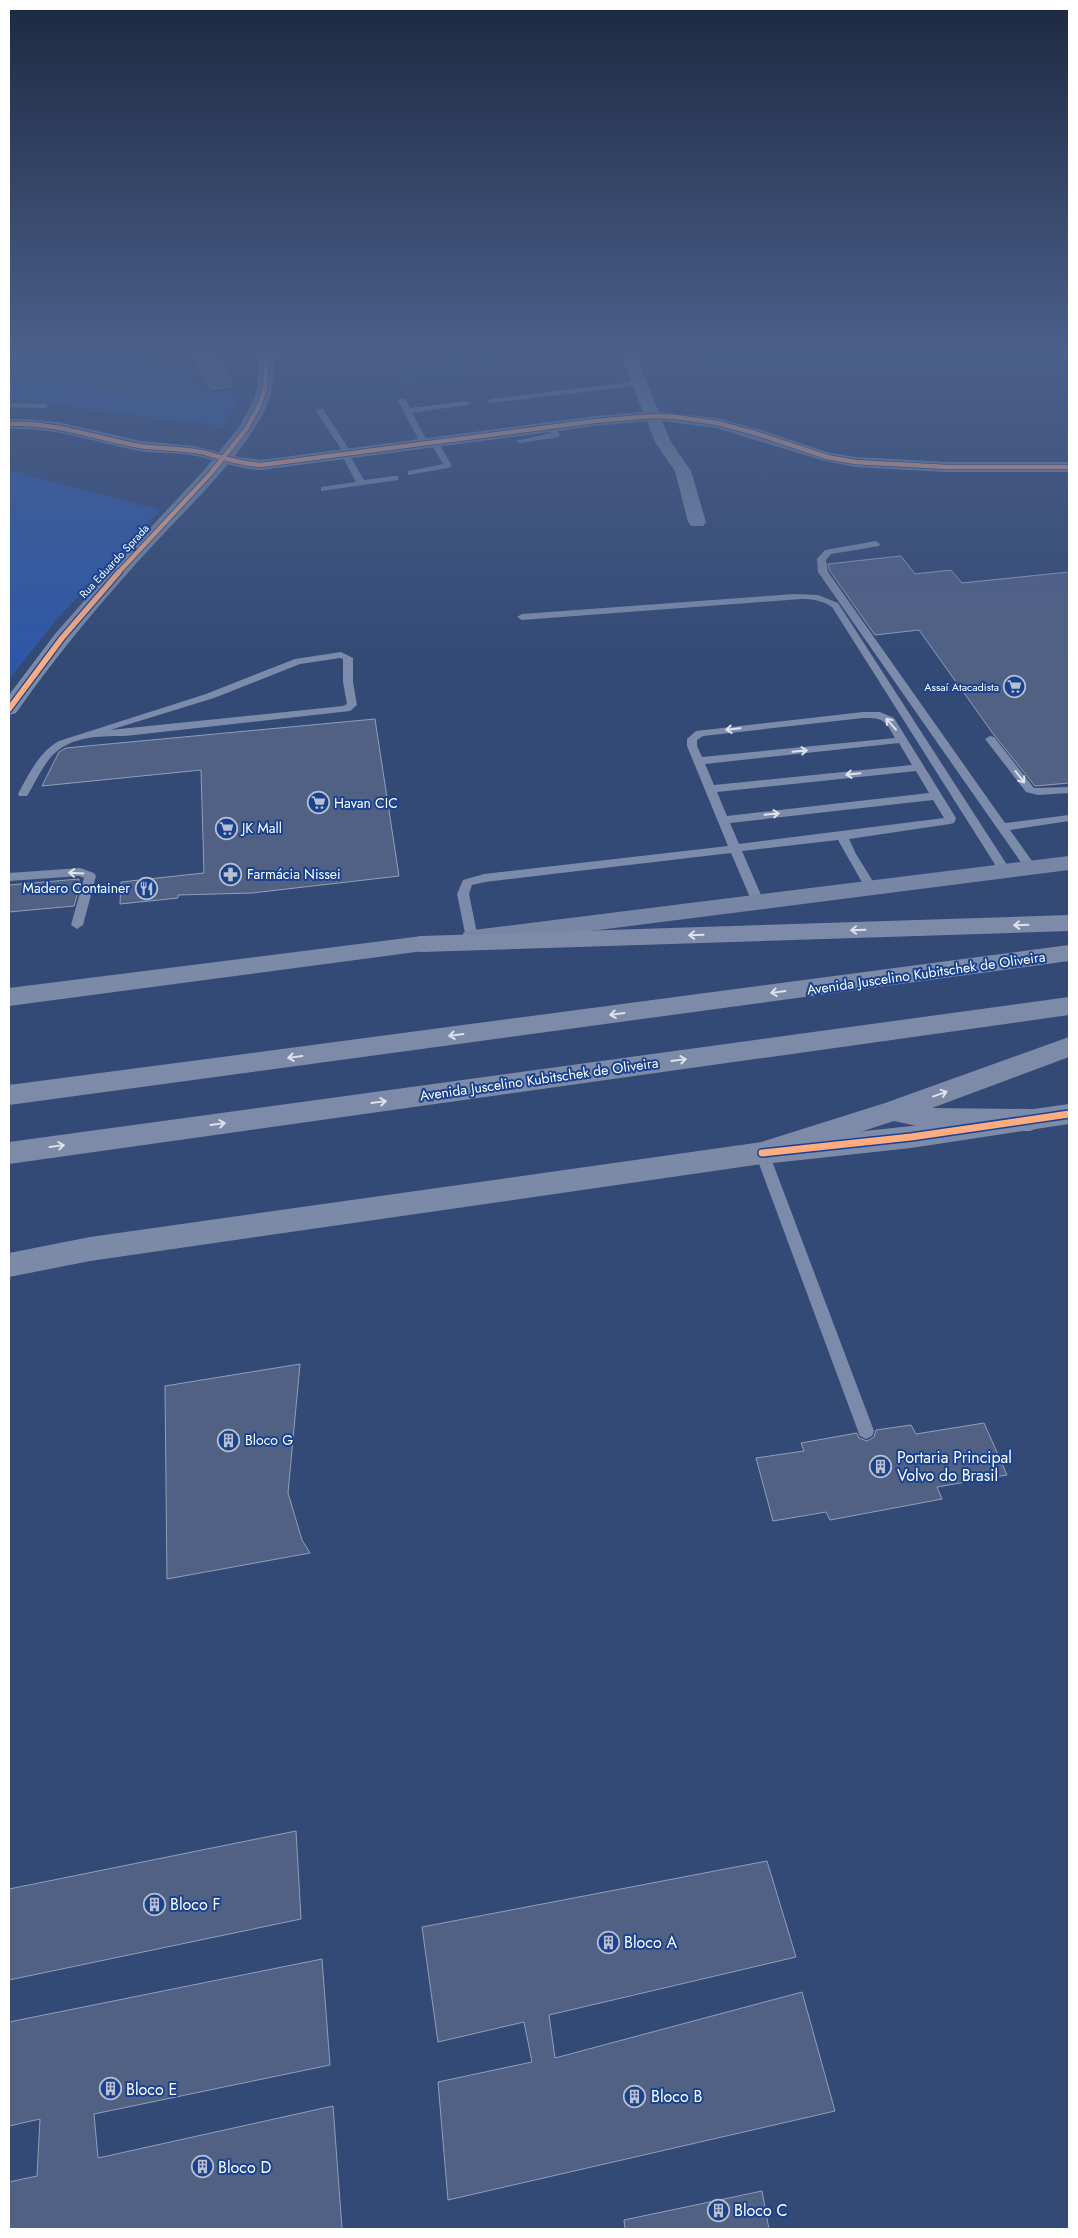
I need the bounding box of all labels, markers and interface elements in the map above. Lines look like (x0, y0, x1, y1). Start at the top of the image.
street label: Rua Eduardo Sprada (75, 520, 153, 602)
supermarket icon: Assaí Atacadista (1003, 675, 1027, 699)
place label: Assaí Atacadista (924, 679, 999, 695)
one-way arrow (886, 718, 897, 731)
one-way arrow (726, 724, 742, 734)
one-way arrow (792, 746, 808, 756)
one-way arrow (846, 769, 862, 779)
one-way arrow (1015, 770, 1025, 784)
supermarket icon: Havan CIC (306, 791, 330, 815)
place label: Havan CIC (334, 793, 398, 813)
one-way arrow (763, 809, 779, 819)
supermarket icon: JK Mall (214, 816, 238, 840)
place label: JK Mall (240, 818, 282, 838)
pharmacy icon: Farmácia Nissei (219, 862, 243, 886)
place label: Farmácia Nissei (247, 864, 341, 884)
one-way arrow (68, 869, 84, 878)
restaurant icon: Madero Container (134, 876, 158, 900)
place label: Madero Container (23, 878, 130, 898)
one-way arrow (1013, 920, 1029, 930)
one-way arrow (850, 925, 866, 935)
one-way arrow (688, 931, 704, 940)
street label: Avenida Juscelino Kubitschek de Oliveira (805, 946, 1047, 1000)
one-way arrow (770, 987, 786, 997)
one-way arrow (609, 1009, 625, 1019)
one-way arrow (448, 1031, 464, 1041)
one-way arrow (287, 1052, 303, 1062)
street label: Avenida Juscelino Kubitschek de Oliveira (418, 1052, 660, 1106)
one-way arrow (670, 1055, 686, 1065)
one-way arrow (932, 1089, 947, 1098)
one-way arrow (371, 1096, 387, 1106)
one-way arrow (210, 1119, 226, 1129)
one-way arrow (49, 1141, 65, 1151)
building icon: Bloco G (217, 1428, 241, 1452)
place label: Bloco G (245, 1430, 293, 1450)
place label: Portaria Principal Volvo do Brasil (897, 1446, 1012, 1487)
building icon: Portaria Principal Volvo do Brasil (869, 1454, 893, 1478)
building icon: Bloco F (142, 1892, 166, 1916)
place label: Bloco F (170, 1893, 221, 1916)
building icon: Bloco A (596, 1930, 620, 1954)
place label: Bloco A (624, 1931, 678, 1954)
building icon: Bloco E (98, 2077, 122, 2101)
place label: Bloco E (126, 2078, 177, 2101)
building icon: Bloco B (623, 2084, 647, 2108)
place label: Bloco B (651, 2085, 703, 2108)
building icon: Bloco D (190, 2155, 214, 2179)
place label: Bloco D (218, 2156, 272, 2179)
building icon: Bloco C (706, 2198, 730, 2222)
place label: Bloco C (734, 2199, 788, 2222)

